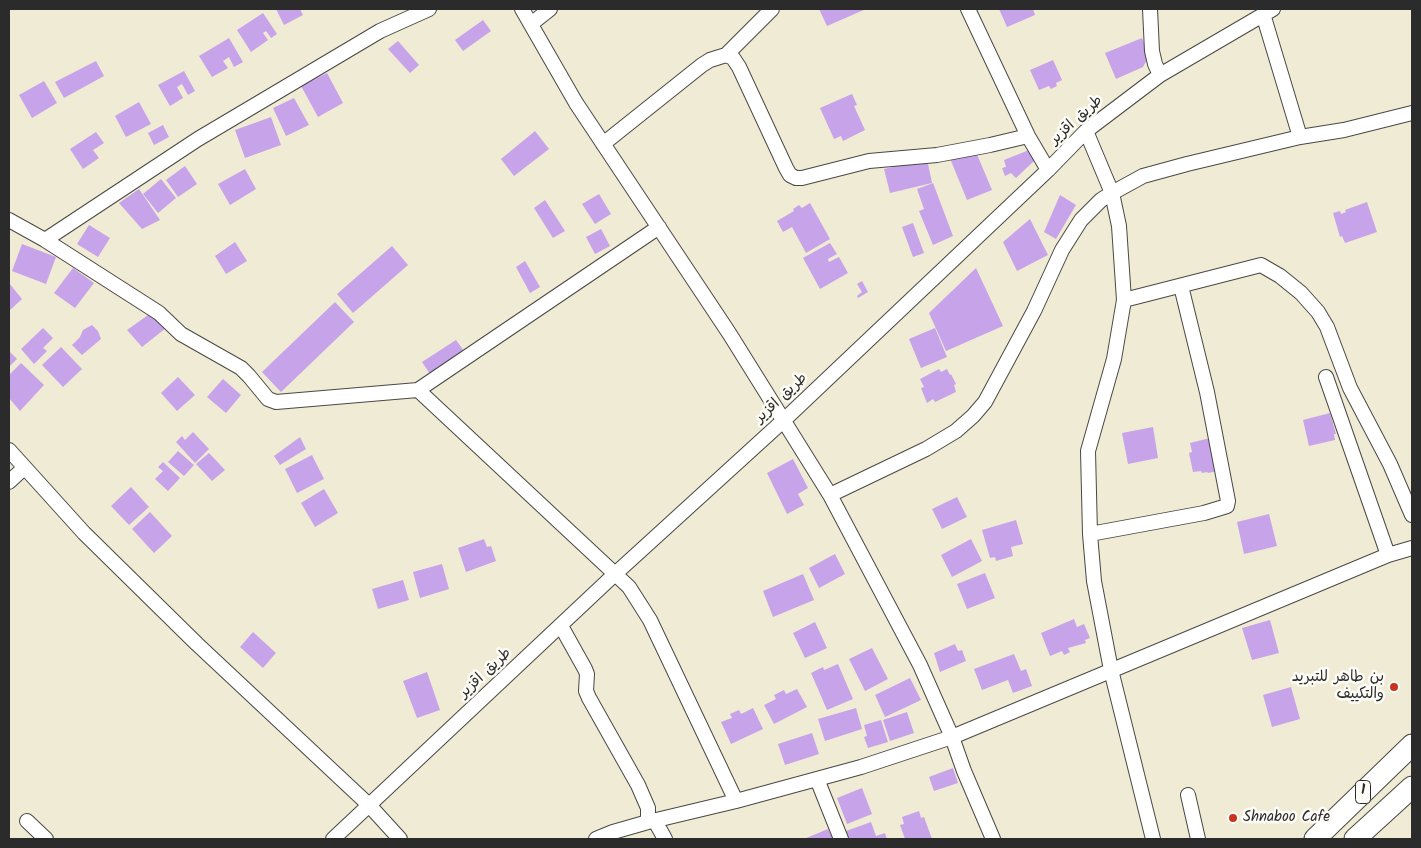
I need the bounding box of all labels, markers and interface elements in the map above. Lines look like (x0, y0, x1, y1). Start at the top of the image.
street label: طريق اقزير (1047, 92, 1107, 150)
street label: طريق اقزير (752, 370, 812, 428)
street label: طريق اقزير (456, 645, 516, 703)
place label: بن طاهر للتبريد والتكييف (1292, 669, 1384, 704)
marker: بن طاهر للتبريد والتكييف (1388, 681, 1400, 693)
road number: 1 (1356, 780, 1370, 804)
place label: Shnaboo Cafe (1243, 809, 1330, 827)
marker: Shnaboo Cafe (1227, 812, 1239, 824)

